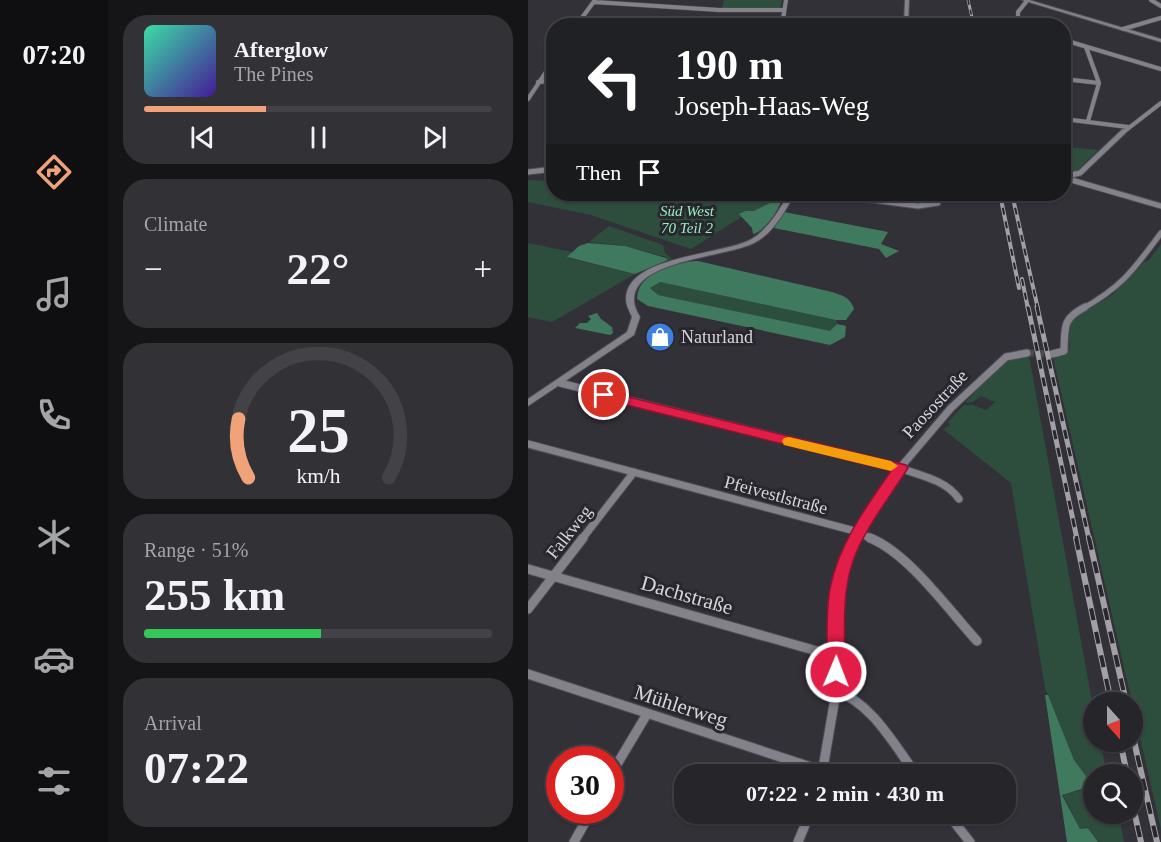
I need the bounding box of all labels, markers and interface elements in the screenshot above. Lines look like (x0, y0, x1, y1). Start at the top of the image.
text: Afterglow (234, 37, 328, 62)
text: 07:20 (23, 40, 86, 70)
icon: left (576, 42, 654, 120)
text: 190 m (675, 42, 784, 88)
text: The Pines (234, 63, 313, 85)
text: Joseph-Haas-Weg (675, 91, 869, 121)
icon: previous (186, 121, 219, 154)
icon: pause (302, 121, 335, 154)
icon: next (418, 121, 451, 154)
icon: directions (33, 151, 75, 193)
icon: arrive (633, 156, 666, 189)
text: Then (576, 160, 621, 185)
park label: Süd West 70 Teil 2 (660, 203, 715, 236)
text: Climate (144, 213, 207, 235)
text: 22° (287, 244, 350, 294)
text: − (144, 251, 163, 287)
text: + (473, 251, 492, 287)
icon: music (33, 273, 75, 315)
shop icon: Naturland (644, 321, 676, 353)
place label: Naturland (681, 327, 753, 347)
street label: Paosostraße (898, 366, 972, 442)
pin (578, 369, 629, 420)
icon: arrive (587, 378, 620, 411)
icon: phone (33, 394, 75, 436)
text: 25 (287, 396, 349, 465)
text: km/h (296, 464, 340, 488)
street label: Pfeivestlstraße (722, 472, 830, 518)
street label: Falkweg (542, 501, 596, 563)
icon: climate (33, 516, 75, 558)
text: Range · 51% (144, 539, 248, 561)
text: 255 km (144, 570, 285, 620)
street label: Dachstraße (638, 570, 736, 620)
icon: car (33, 638, 75, 680)
position arrow (804, 640, 868, 704)
street label: Mühlerweg (631, 680, 731, 733)
north arrow (1083, 692, 1143, 752)
map controls (1083, 692, 1143, 824)
text: Arrival (144, 712, 202, 734)
text: 07:22 (144, 743, 249, 793)
speed limit sign: 30 (546, 746, 624, 824)
icon: filters (33, 760, 75, 802)
button: search (1083, 764, 1143, 824)
text: 07:22 · 2 min · 430 m (746, 781, 944, 806)

